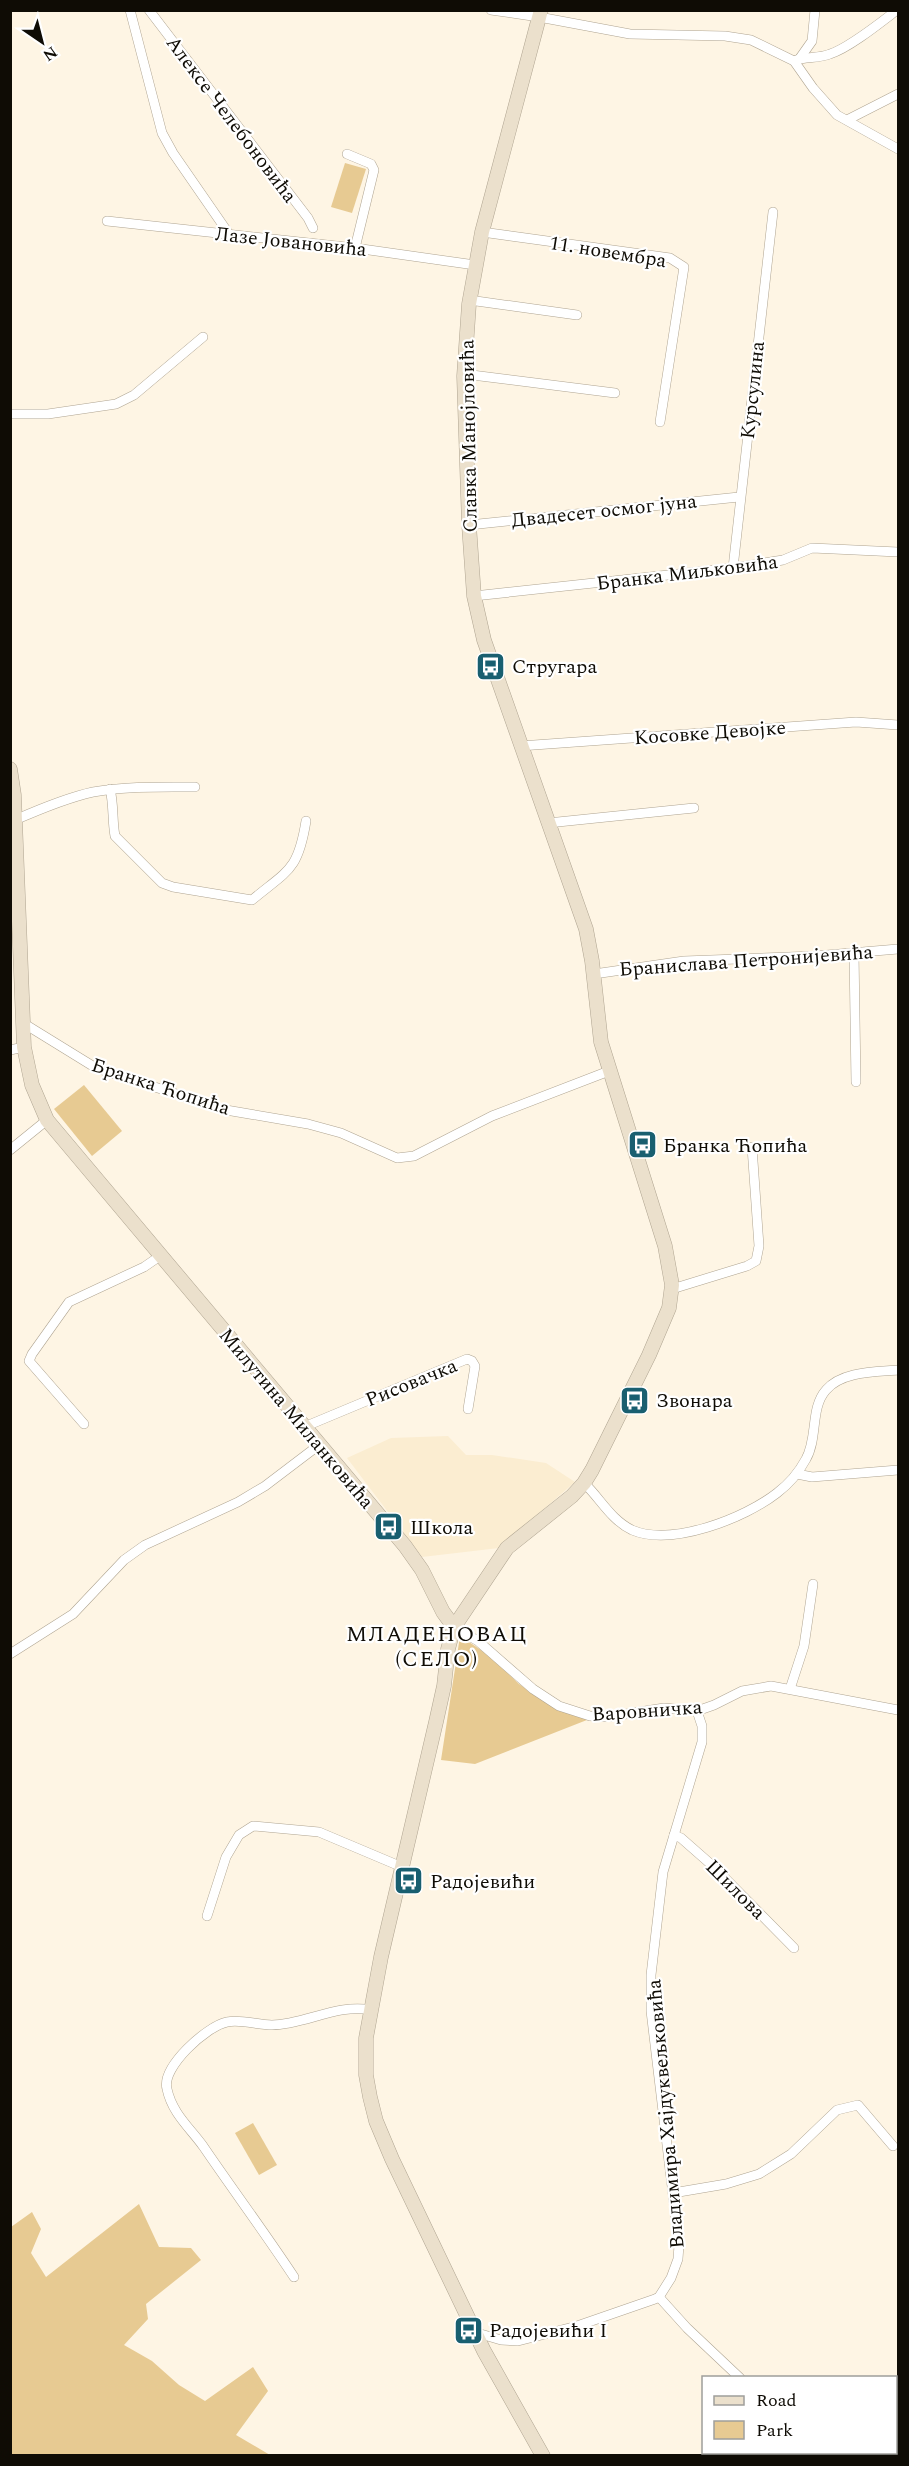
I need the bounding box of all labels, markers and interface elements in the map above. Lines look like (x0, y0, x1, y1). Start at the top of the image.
north arrow (12, 12, 72, 72)
street label: Алексе Челебоновића (158, 30, 304, 210)
text: N (38, 40, 62, 67)
street label: Лазе Јовановића (214, 219, 368, 265)
street label: 11. новембра (547, 228, 669, 276)
street label: Славка Манојловића (452, 339, 486, 533)
street label: Курсулина (733, 339, 773, 441)
street label: Двадесет осмог јуна (510, 486, 699, 536)
street label: Бранка Миљковића (595, 547, 780, 599)
bus stop icon: Стругара (475, 650, 507, 682)
place label: Стругара (512, 652, 597, 682)
street label: Косовке Девојке (633, 713, 787, 753)
street label: Бранислава Петронијевића (618, 937, 874, 985)
street label: Бранка Ћопића (87, 1050, 234, 1124)
bus stop icon: Бранка Ћопића (626, 1129, 658, 1161)
place label: Бранка Ћопића (663, 1131, 807, 1161)
street label: Милутина Миланковића (211, 1321, 381, 1516)
street label: Рисовачка (361, 1351, 462, 1415)
bus stop icon: Звонара (619, 1384, 651, 1416)
place label: Звонара (656, 1386, 733, 1416)
bus stop icon: Школа (373, 1511, 405, 1543)
place label: Школа (410, 1513, 473, 1543)
district label: МЛАДЕНОВАЦ (СЕЛО) (346, 1618, 528, 1676)
street label: Варовничка (591, 1692, 703, 1730)
street label: Шилова (698, 1853, 773, 1927)
bus stop icon: Радојевићи (393, 1865, 425, 1897)
place label: Радојевићи (430, 1867, 535, 1897)
street label: Владимира Хајдуквељковића (639, 1978, 693, 2250)
bus stop icon: Радојевићи I (452, 2314, 484, 2346)
place label: Радојевићи I (489, 2316, 607, 2346)
legend (702, 2376, 897, 2454)
text: Road (756, 2387, 797, 2414)
text: Park (756, 2417, 793, 2444)

